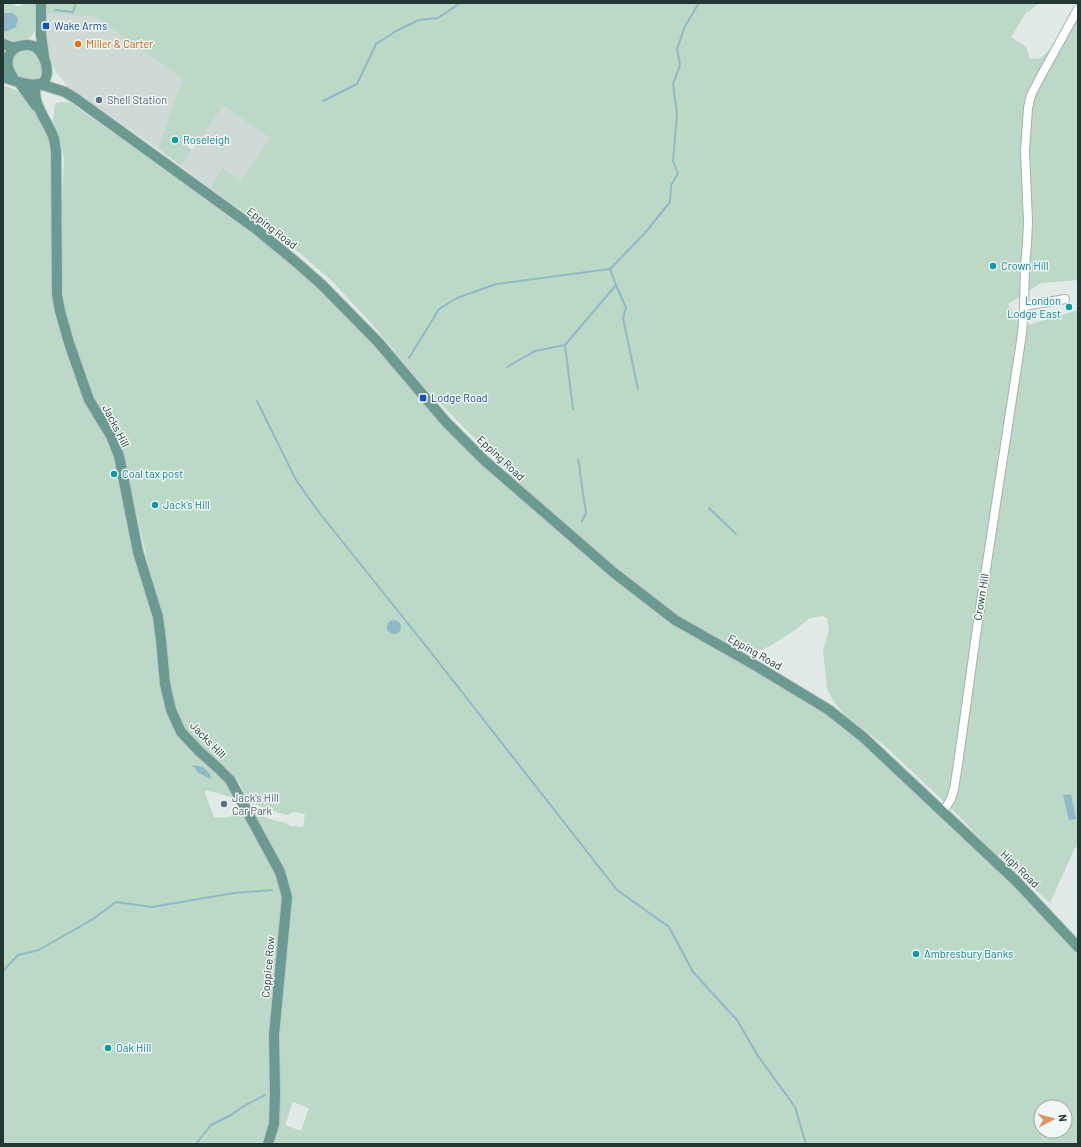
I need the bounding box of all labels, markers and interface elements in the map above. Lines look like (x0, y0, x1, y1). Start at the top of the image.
place label: Wake Arms (54, 19, 107, 32)
marker: Wake Arms (41, 21, 51, 31)
place label: Miller & Carter (86, 37, 153, 50)
marker: Miller & Carter (73, 39, 83, 49)
place label: Shell Station (107, 93, 167, 106)
marker: Shell Station (94, 95, 104, 105)
place label: Roseleigh (183, 133, 230, 146)
marker: Roseleigh (170, 135, 180, 145)
street label: Epping Road (245, 204, 300, 251)
place label: Crown Hill (1001, 259, 1049, 272)
marker: Crown Hill (988, 261, 998, 271)
place label: London Lodge East (1007, 294, 1061, 320)
marker: London Lodge East (1064, 302, 1074, 312)
place label: Lodge Road (431, 391, 488, 404)
marker: Lodge Road (418, 393, 428, 403)
street label: Jacks Hill (100, 402, 133, 449)
street label: Epping Road (475, 432, 528, 483)
place label: Coal tax post (122, 467, 183, 480)
marker: Coal tax post (109, 469, 119, 479)
place label: Jack's Hill (163, 498, 210, 511)
marker: Jack's Hill (150, 500, 160, 510)
street label: Crown Hill (970, 572, 991, 621)
street label: Epping Road (726, 631, 784, 672)
street label: Jacks Hill (188, 719, 229, 761)
place label: Jack's Hill Car Park (232, 791, 279, 817)
marker: Jack's Hill Car Park (219, 799, 229, 809)
street label: High Road (998, 847, 1042, 890)
street label: Coppice Row (258, 936, 277, 998)
place label: Ambresbury Banks (924, 947, 1013, 960)
marker: Ambresbury Banks (911, 949, 921, 959)
place label: Oak Hill (116, 1041, 151, 1054)
marker: Oak Hill (103, 1043, 113, 1053)
north arrow (1033, 1099, 1073, 1139)
text: N (1057, 1114, 1070, 1122)

